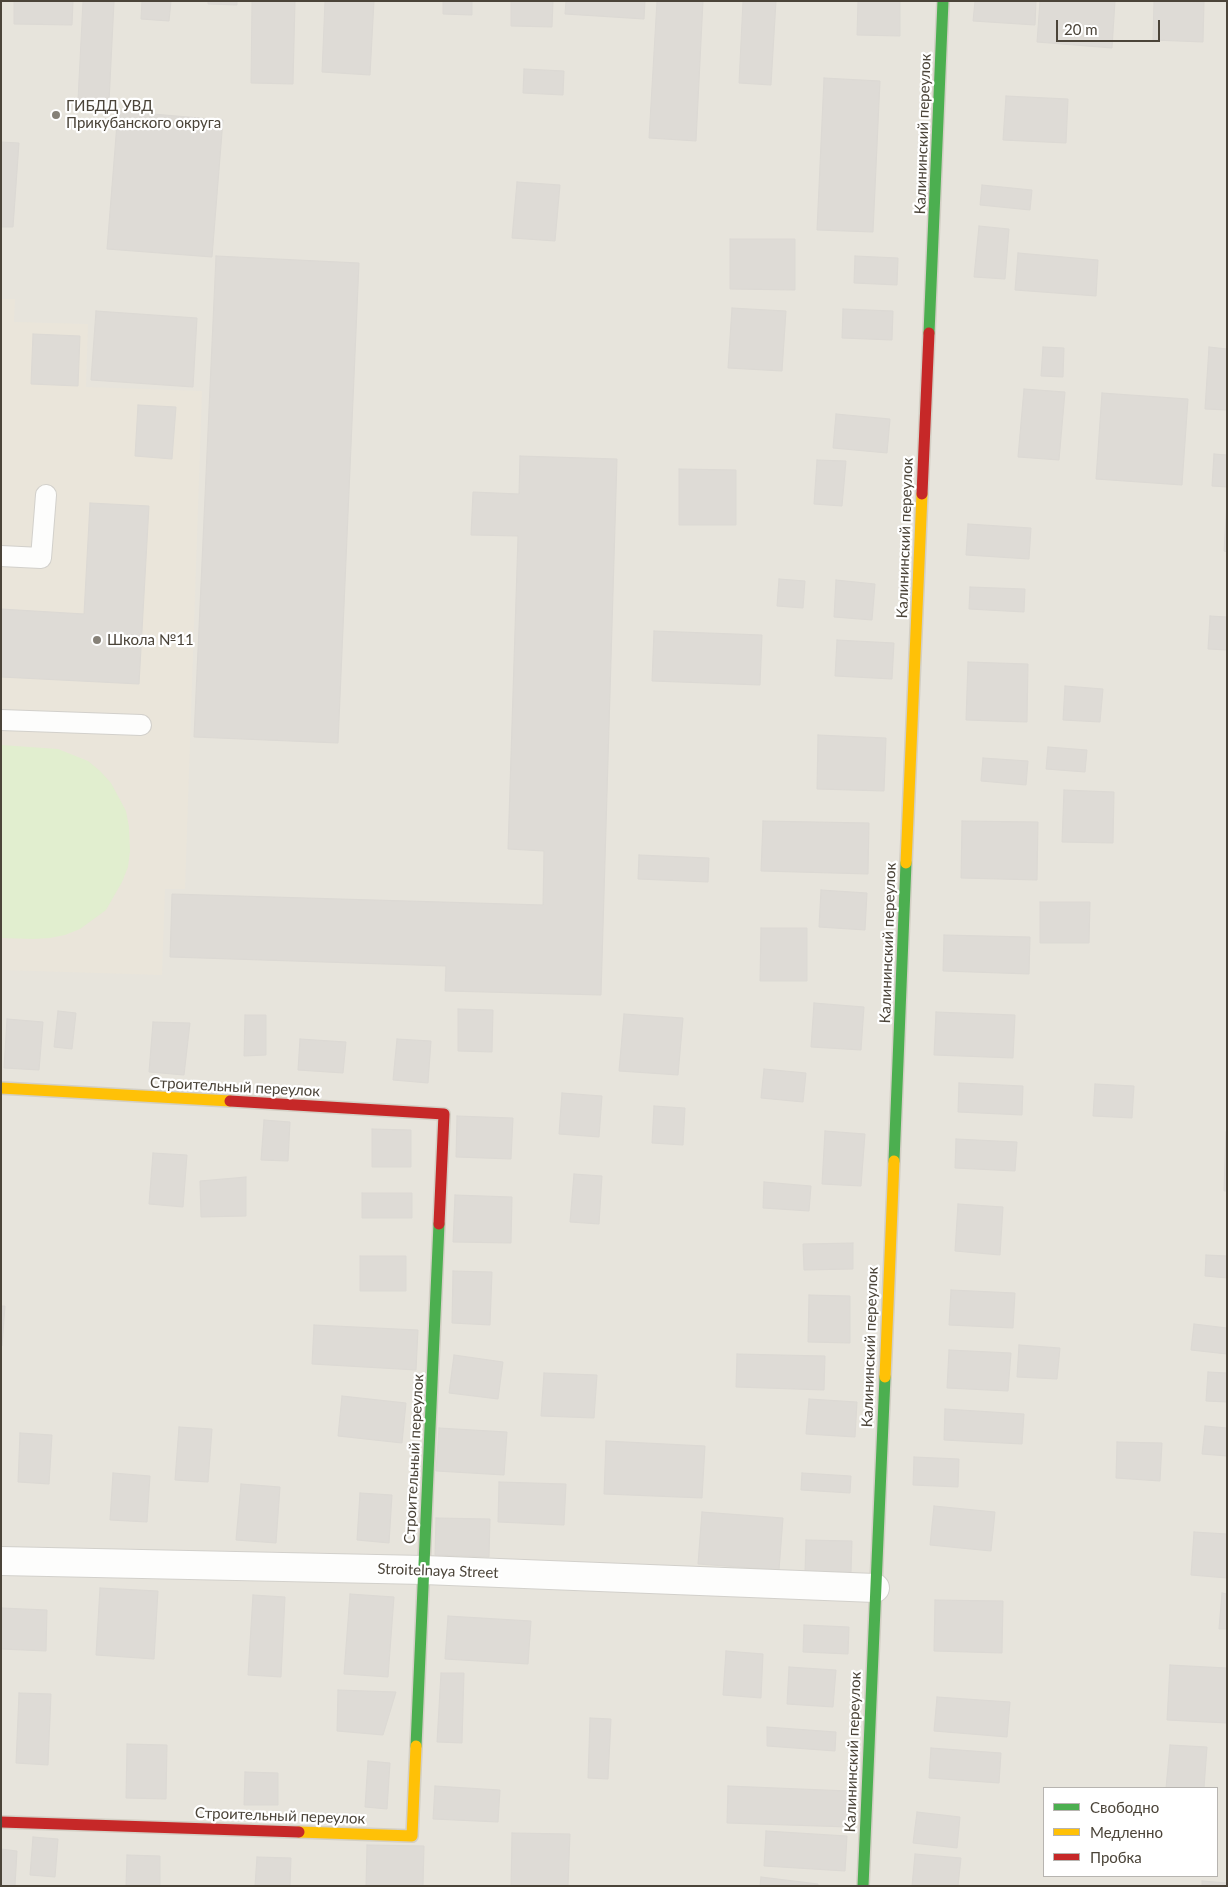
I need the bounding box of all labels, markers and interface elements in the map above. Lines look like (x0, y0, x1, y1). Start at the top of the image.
scale bar (1058, 10, 1162, 42)
text: 20 m (1064, 20, 1098, 38)
street label: Калининский переулок (911, 53, 935, 215)
place label: ГИБДД УВД Прикубанского округа (66, 97, 221, 132)
marker: ГИБДД УВД Прикубанского округа (50, 109, 62, 121)
street label: Калининский переулок (893, 457, 917, 619)
place label: Школа №11 (107, 631, 194, 649)
marker: Школа №11 (91, 634, 103, 646)
street label: Калининский переулок (876, 862, 900, 1024)
street label: Строительный переулок (149, 1074, 321, 1100)
street label: Калининский переулок (858, 1266, 882, 1428)
street label: Строительный переулок (401, 1373, 427, 1545)
street label: Stroitelnaya Street (377, 1560, 499, 1582)
street label: Калининский переулок (841, 1671, 865, 1833)
legend (1043, 1787, 1218, 1877)
text: Свободно (1090, 1798, 1159, 1816)
street label: Строительный переулок (195, 1804, 365, 1828)
text: Медленно (1090, 1823, 1163, 1841)
text: Пробка (1090, 1848, 1142, 1866)

